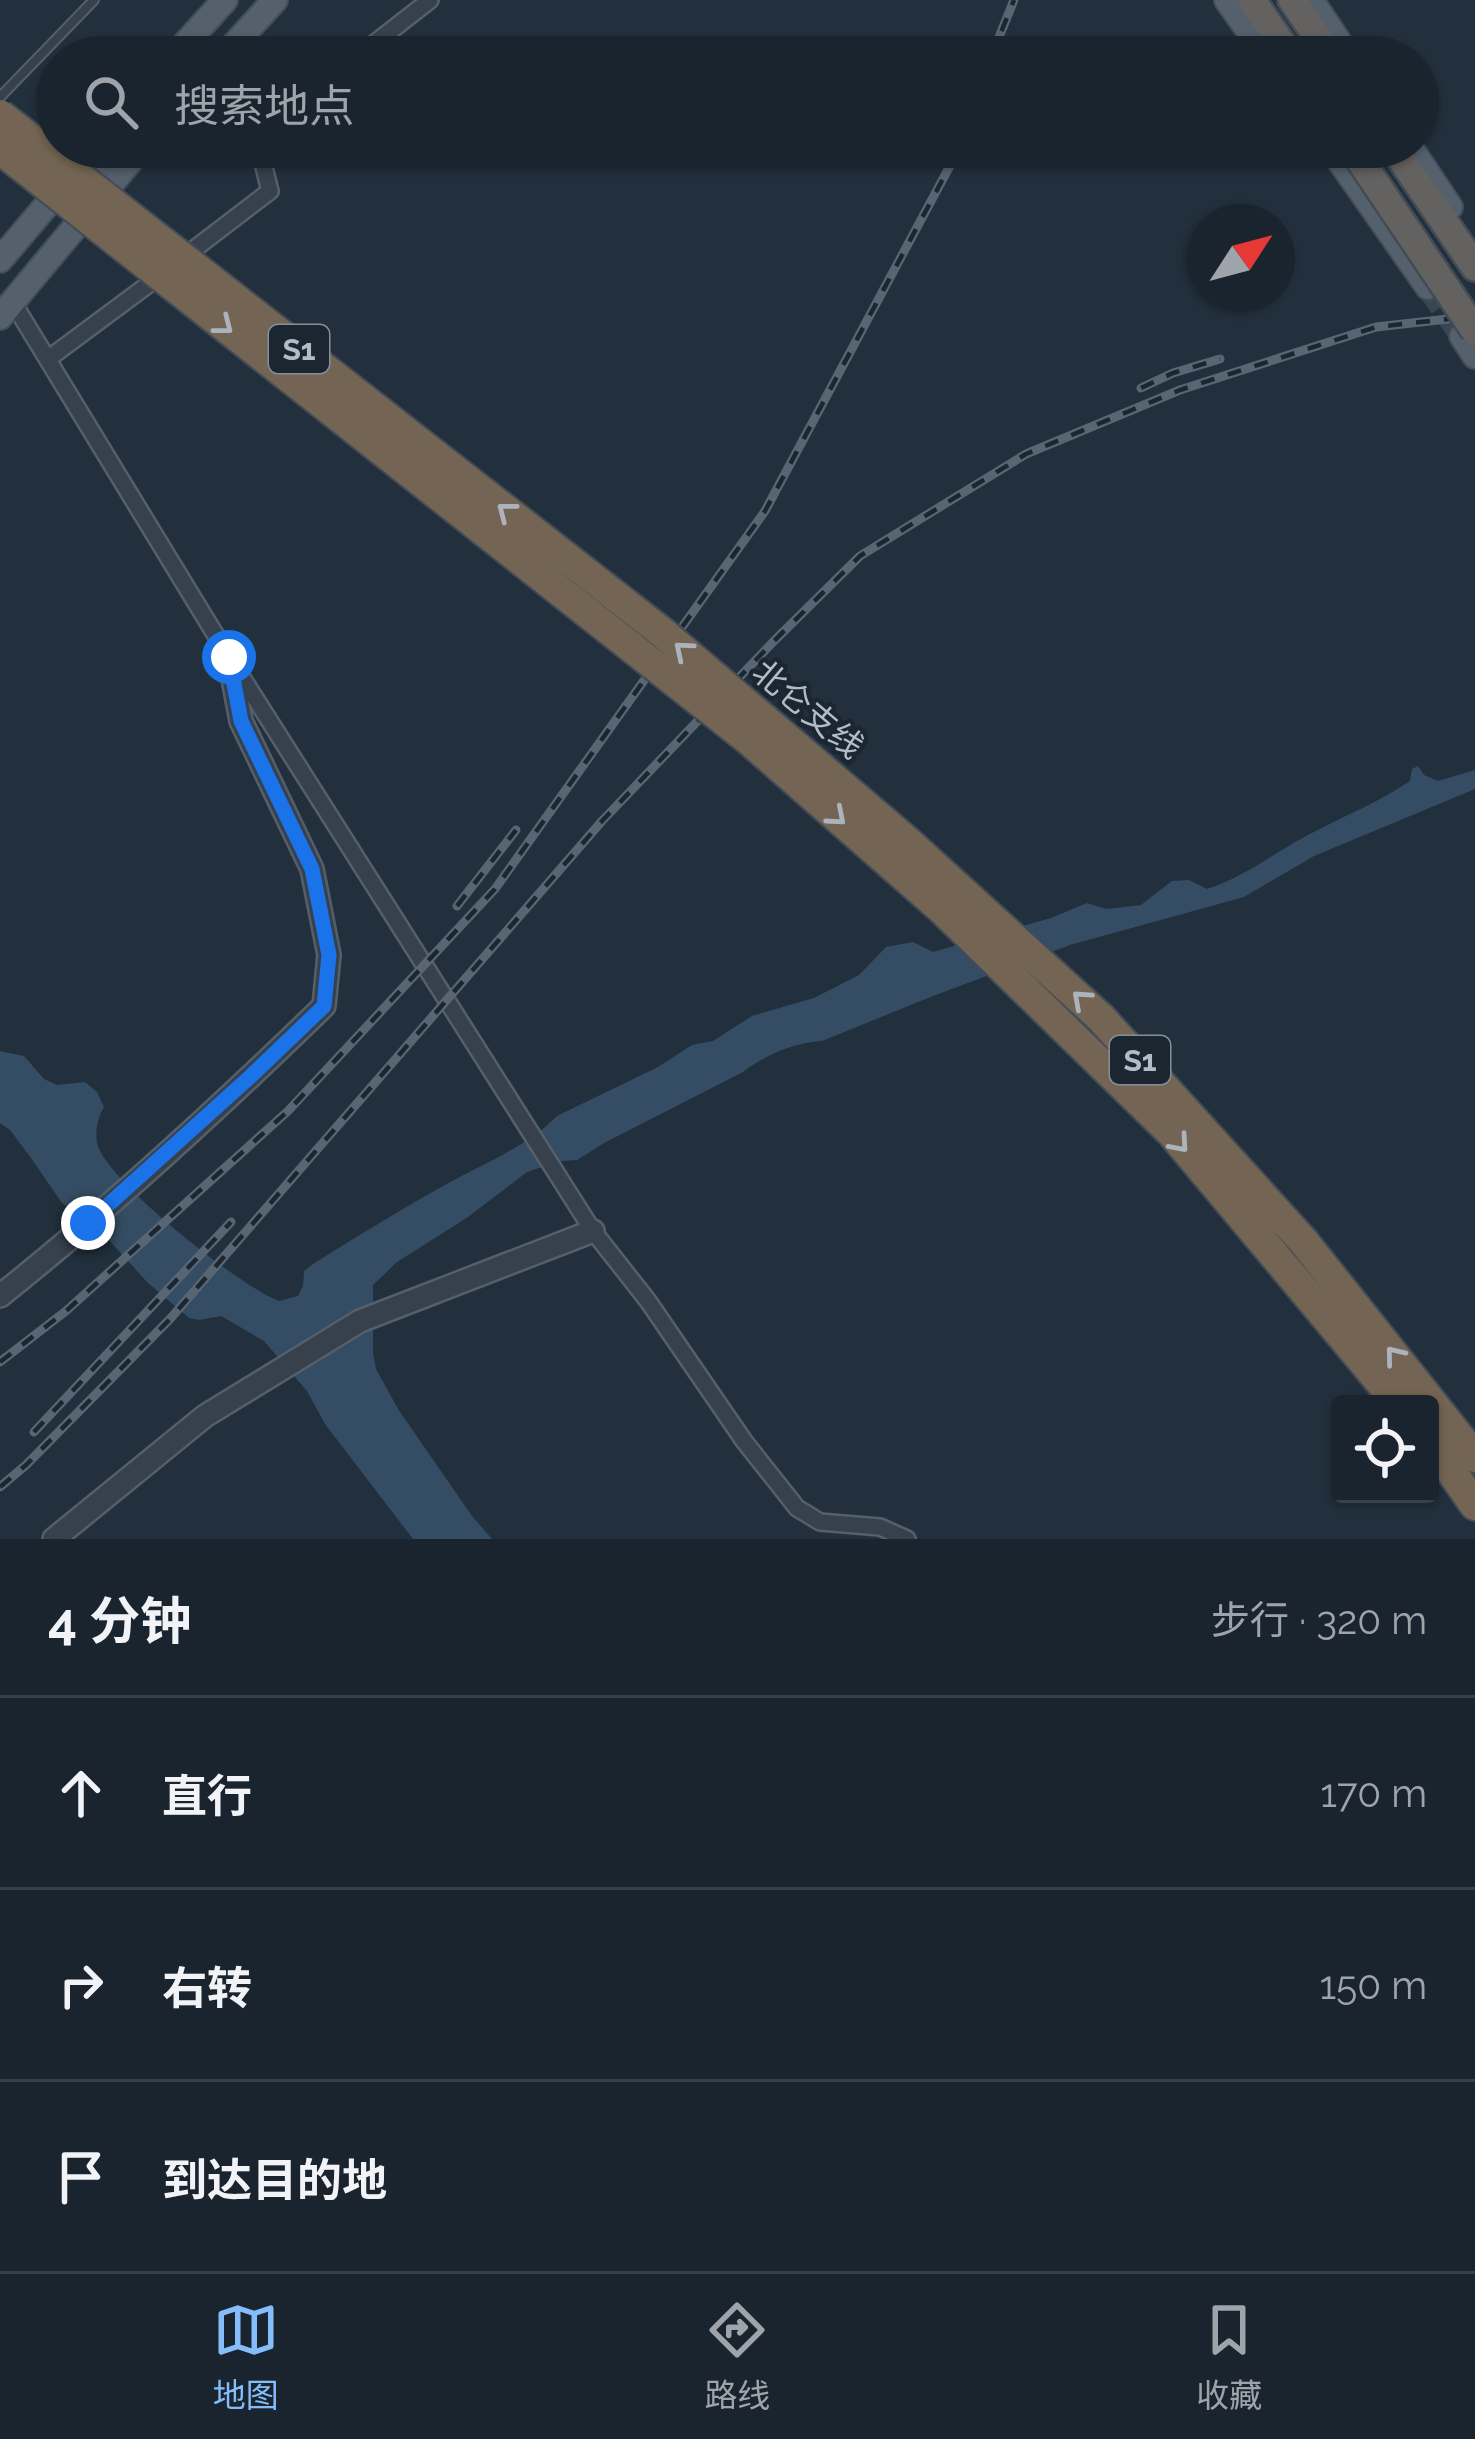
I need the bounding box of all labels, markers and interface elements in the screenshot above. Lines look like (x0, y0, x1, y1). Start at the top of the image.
search box (36, 36, 1439, 168)
icon: search (78, 69, 144, 135)
text: 搜索地点 (174, 80, 354, 133)
north arrow (1187, 204, 1295, 312)
one-way arrow (210, 312, 232, 333)
road number: S1 (269, 325, 329, 373)
one-way arrow (498, 504, 520, 525)
route start (202, 630, 256, 684)
one-way arrow (675, 643, 697, 664)
street label: 北仑支线 (745, 652, 871, 766)
one-way arrow (823, 803, 845, 824)
one-way arrow (1074, 992, 1095, 1013)
road number: S1 (1110, 1036, 1170, 1084)
one-way arrow (1166, 1130, 1187, 1151)
route end (61, 1196, 115, 1250)
one-way arrow (1387, 1346, 1408, 1368)
map controls (1331, 1395, 1439, 1503)
button: locate (1331, 1395, 1439, 1503)
text: 4 分钟 (48, 1591, 191, 1651)
text: 步行 · 320 m (1211, 1597, 1427, 1643)
icon: ahead (48, 1760, 114, 1826)
text: 直行 (162, 1770, 252, 1823)
text: 170 m (1320, 1770, 1427, 1816)
icon: right (48, 1952, 114, 2018)
text: 右转 (162, 1962, 252, 2015)
text: 150 m (1319, 1962, 1427, 2008)
icon: arrive (48, 2144, 114, 2210)
text: 到达目的地 (162, 2154, 387, 2207)
tab: 地图 (213, 2297, 279, 2417)
tab: 路线 (704, 2297, 770, 2417)
tab: 收藏 (1196, 2297, 1262, 2417)

